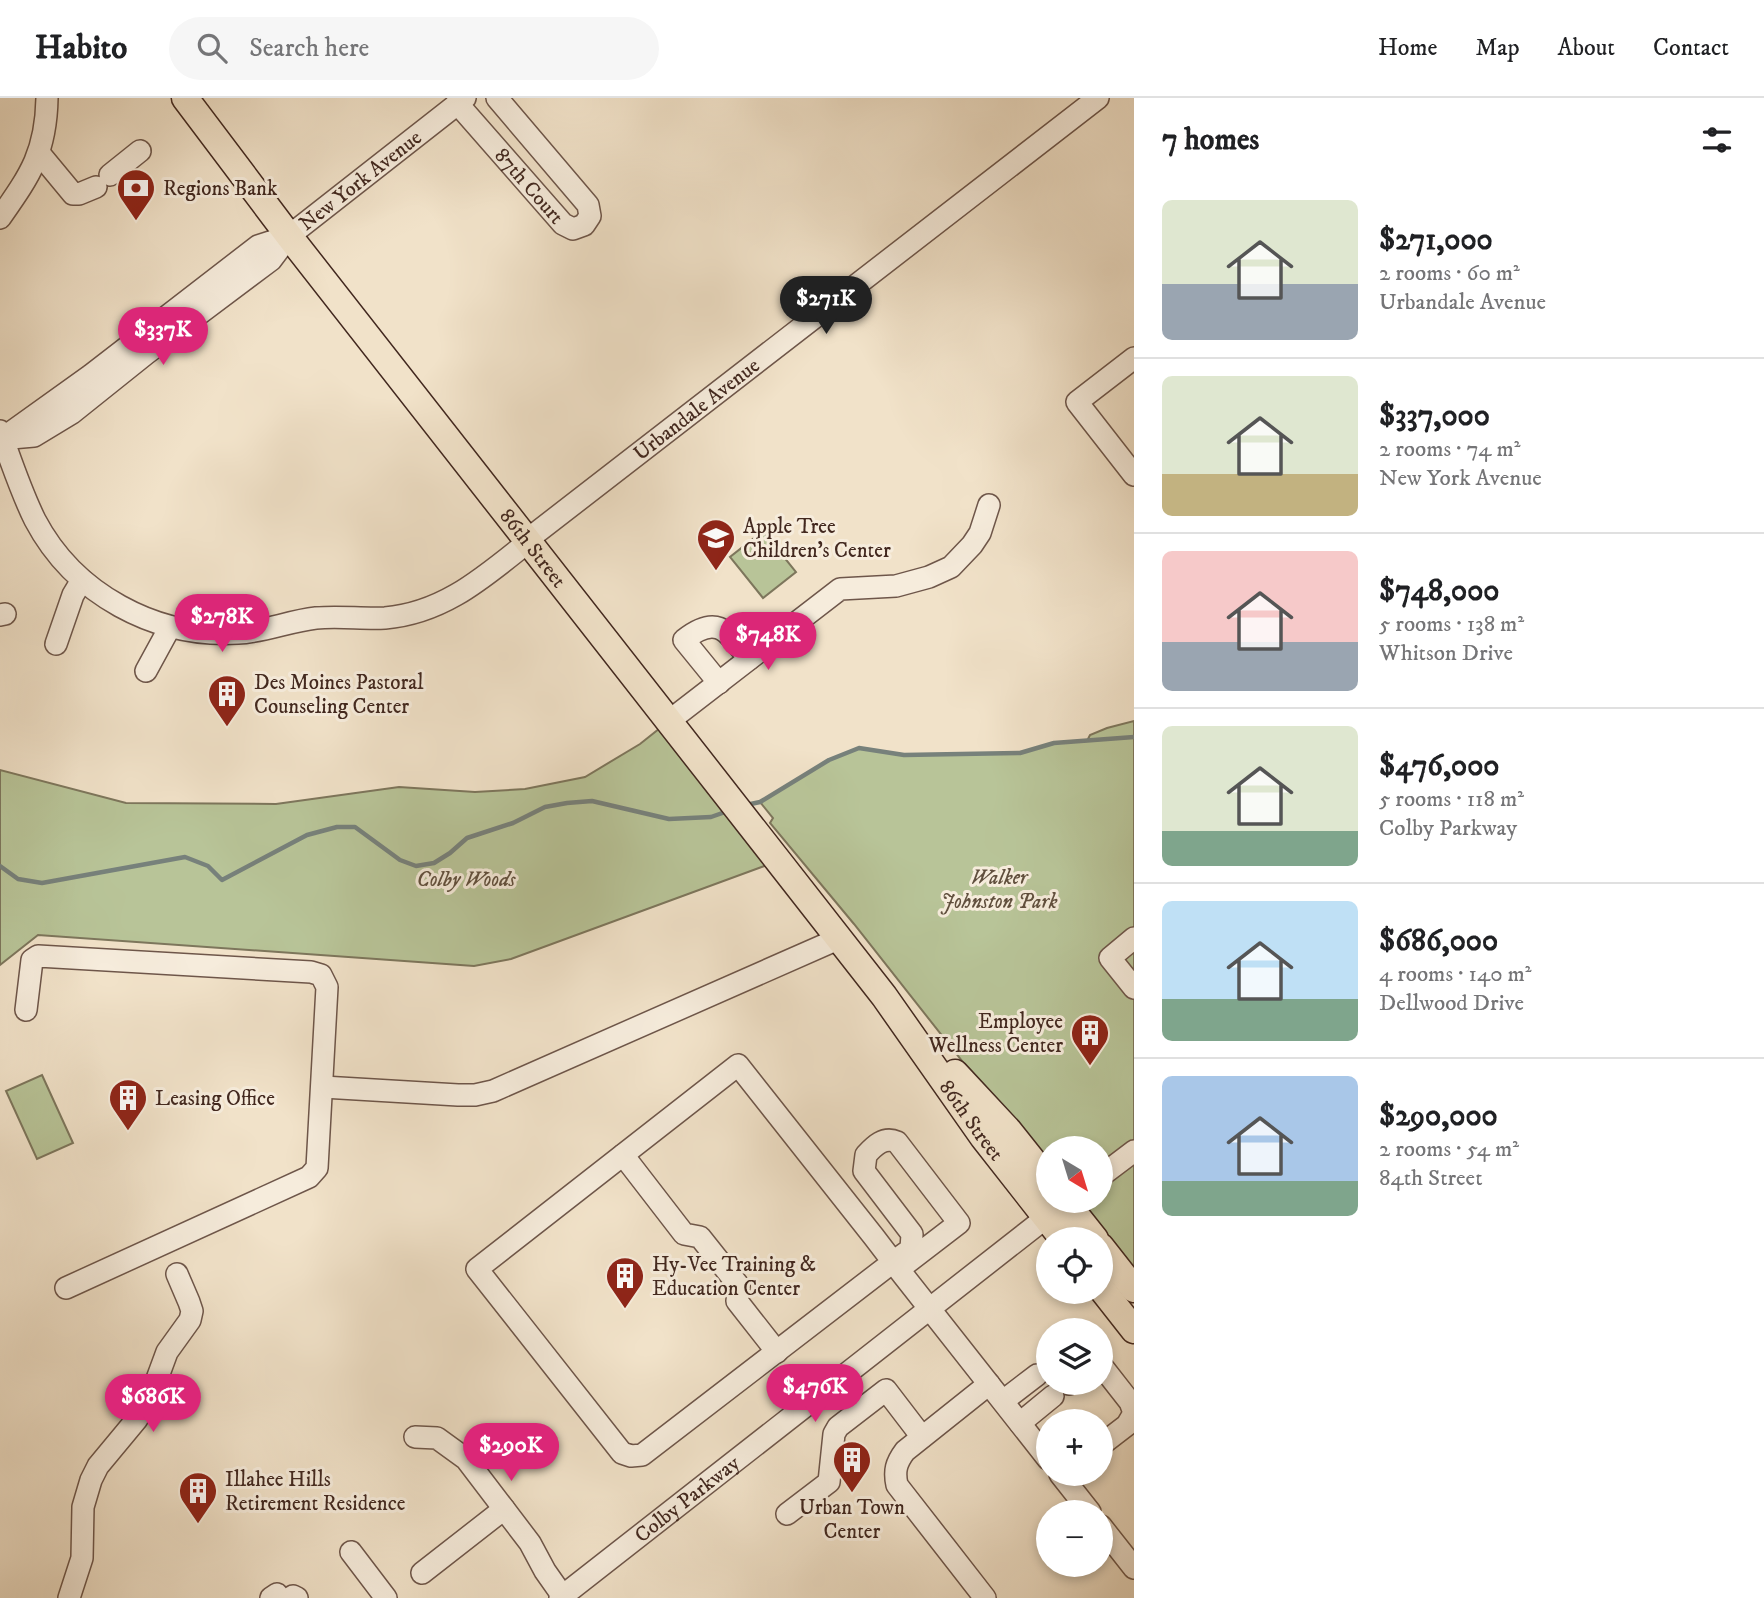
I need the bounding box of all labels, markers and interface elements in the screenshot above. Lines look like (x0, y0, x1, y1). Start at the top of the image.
search box (169, 17, 659, 80)
text: Habito (35, 28, 127, 69)
icon: search (193, 29, 231, 67)
text: Search here (249, 32, 369, 65)
text: Home (1378, 33, 1437, 63)
text: Map (1475, 33, 1520, 63)
text: About (1558, 33, 1615, 63)
text: Contact (1653, 33, 1729, 63)
icon: filters (1698, 121, 1736, 159)
text: 7 homes (1162, 122, 1259, 159)
street label: New York Avenue (294, 125, 428, 237)
street label: 87th Court (488, 143, 569, 230)
bank icon: Regions Bank (115, 167, 157, 222)
place label: Regions Bank (163, 176, 278, 202)
text: $271,000 (1379, 222, 1493, 259)
icon: home (1218, 228, 1302, 312)
text: 2 rooms · 60 m² (1379, 259, 1520, 288)
pin: $271K (777, 276, 875, 336)
text: $271K (796, 284, 856, 313)
text: Urbandale Avenue (1379, 288, 1546, 317)
pin: $337K (114, 308, 212, 367)
text: $337K (134, 315, 192, 344)
street label: Urbandale Avenue (629, 353, 765, 467)
text: $337,000 (1379, 398, 1490, 435)
icon: home (1218, 404, 1302, 488)
text: 2 rooms · 74 m² (1379, 435, 1520, 464)
text: New York Avenue (1379, 464, 1542, 493)
street label: 86th Street (493, 504, 572, 594)
place label: Apple Tree Children's Center (743, 514, 891, 564)
school or university icon: Apple Tree Children's Center (695, 517, 737, 572)
text: $748,000 (1379, 573, 1499, 610)
icon: home (1218, 579, 1302, 663)
pin: $278K (173, 594, 271, 654)
text: $278K (190, 602, 254, 631)
text: 5 rooms · 138 m² (1379, 610, 1524, 639)
pin: $748K (719, 612, 817, 672)
text: $748K (735, 620, 801, 649)
text: Whitson Drive (1379, 639, 1513, 668)
place label: Des Moines Pastoral Counseling Center (254, 670, 424, 720)
building icon: Des Moines Pastoral Counseling Center (206, 673, 248, 728)
text: $476,000 (1379, 748, 1499, 785)
icon: home (1218, 754, 1302, 838)
text: 5 rooms · 118 m² (1379, 785, 1524, 814)
text: Colby Parkway (1379, 814, 1517, 843)
park label: Walker Johnston Park (940, 865, 1058, 915)
park label: Colby Woods (416, 867, 516, 893)
text: $686,000 (1379, 923, 1498, 960)
icon: home (1218, 929, 1302, 1013)
text: 4 rooms · 140 m² (1379, 960, 1532, 989)
text: Dellwood Drive (1379, 989, 1524, 1018)
place label: Employee Wellness Center (928, 1009, 1063, 1059)
building icon: Employee Wellness Center (1069, 1012, 1111, 1067)
street label: 86th Street (933, 1075, 1009, 1167)
building icon: Leasing Office (107, 1077, 149, 1132)
place label: Leasing Office (155, 1086, 275, 1112)
text: $290,000 (1379, 1098, 1498, 1135)
icon: home (1218, 1104, 1302, 1188)
text: 2 rooms · 54 m² (1379, 1135, 1519, 1164)
north arrow (1036, 1136, 1113, 1213)
map controls (1036, 1136, 1113, 1577)
text: 84th Street (1379, 1164, 1483, 1193)
button: locate (1036, 1227, 1113, 1304)
place label: Hy-Vee Training & Education Center (652, 1252, 816, 1302)
building icon: Hy-Vee Training & Education Center (604, 1255, 646, 1310)
button: layers (1036, 1318, 1113, 1395)
pin: $476K (766, 1364, 864, 1424)
text: $476K (782, 1372, 848, 1401)
pin: $686K (104, 1374, 202, 1434)
text: $686K (121, 1382, 185, 1411)
button: + (1036, 1409, 1113, 1486)
pin: $290K (462, 1424, 560, 1483)
text: $290K (479, 1431, 543, 1460)
building icon: Urban Town Center (831, 1439, 873, 1494)
street label: Colby Parkway (630, 1450, 746, 1549)
place label: Illahee Hills Retirement Residence (225, 1467, 406, 1517)
building icon: Illahee Hills Retirement Residence (177, 1470, 219, 1525)
place label: Urban Town Center (799, 1495, 905, 1545)
button: − (1036, 1500, 1113, 1577)

